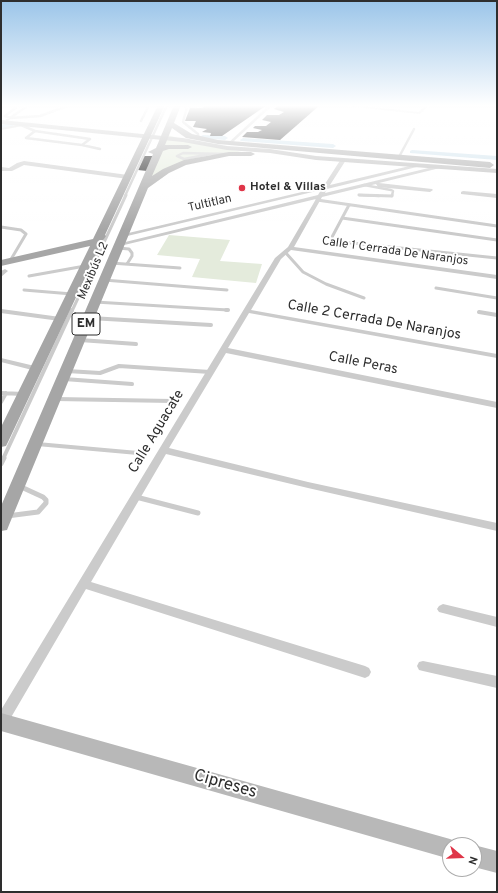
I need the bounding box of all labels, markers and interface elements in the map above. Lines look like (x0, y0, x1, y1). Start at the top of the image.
place label: Hotel & Villas (250, 181, 326, 195)
marker: Hotel & Villas (237, 183, 247, 193)
street label: Tultitlan (187, 192, 233, 216)
street label: Calle 1 Cerrada De Naranjos (321, 235, 469, 269)
street label: Mexibús L2 (75, 240, 113, 302)
street label: Calle 2 Cerrada De Naranjos (286, 297, 462, 345)
road number: EM (72, 313, 100, 335)
street label: Calle Peras (327, 349, 399, 379)
street label: Calle Aguacate (126, 387, 188, 477)
street label: Cipreses (191, 766, 259, 804)
north arrow (442, 837, 482, 877)
text: N (464, 855, 480, 867)

